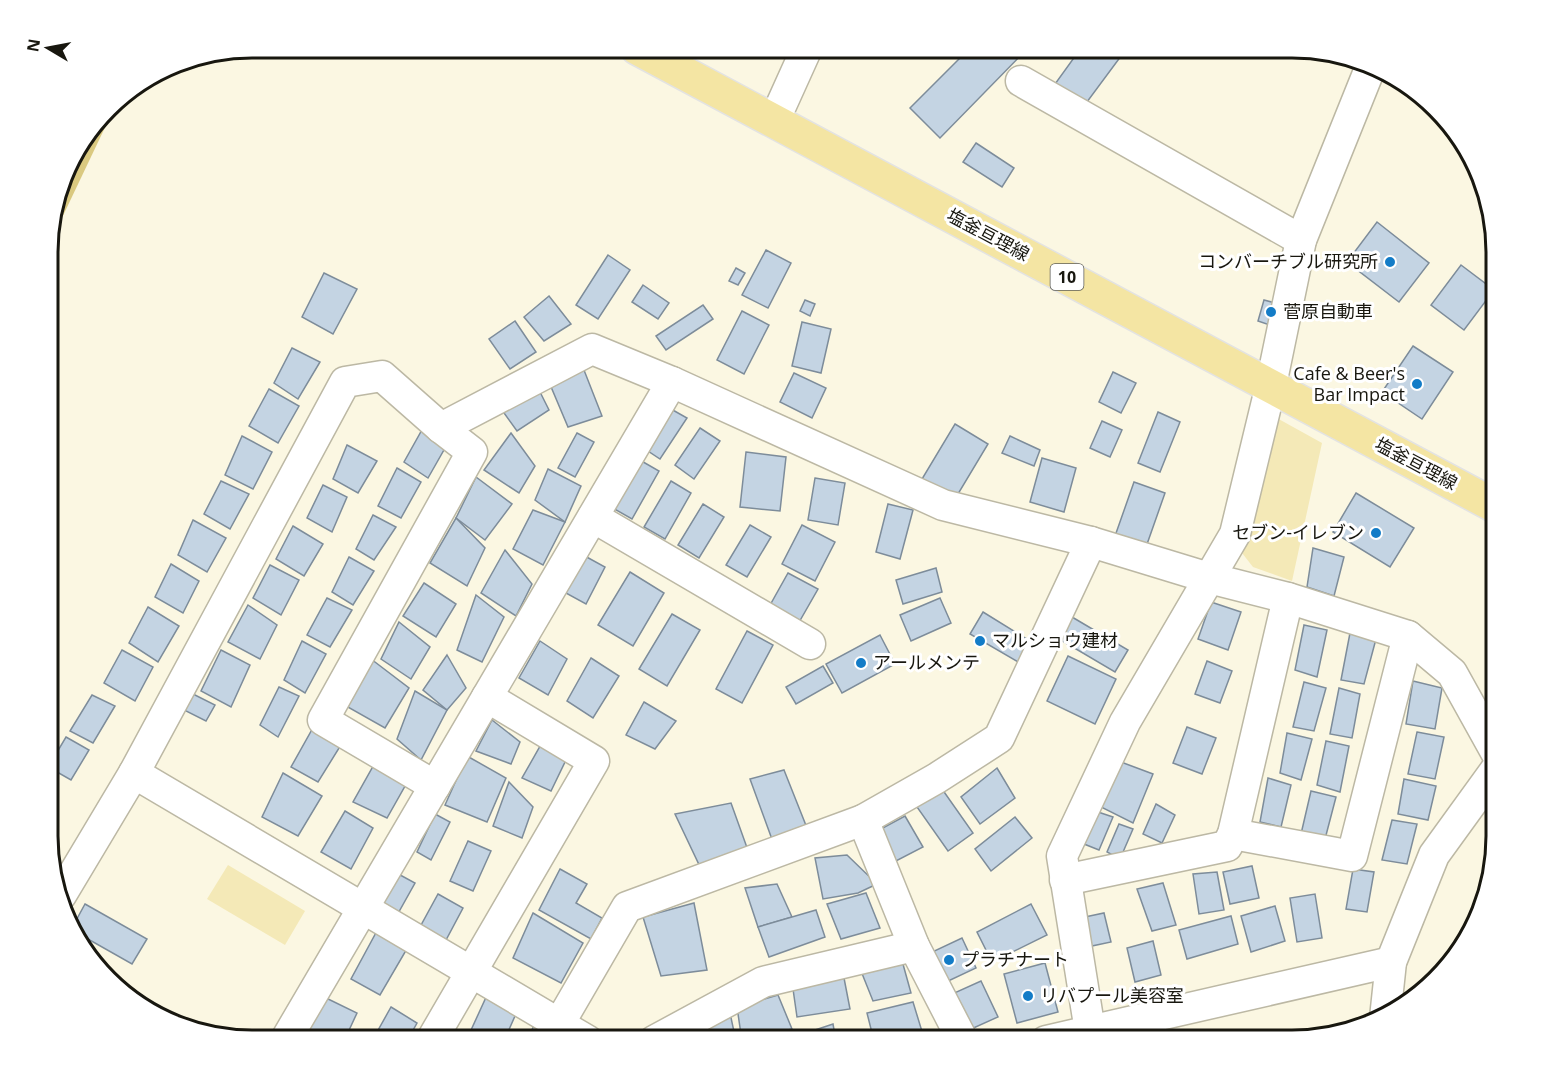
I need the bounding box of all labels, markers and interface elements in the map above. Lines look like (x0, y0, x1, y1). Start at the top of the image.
north arrow (18, 18, 78, 78)
text: N (21, 37, 45, 54)
street label: 塩釜亘理線 (943, 202, 1034, 266)
place label: コンバーチブル研究所 (1198, 249, 1378, 273)
marker: コンバーチブル研究所 (1383, 255, 1397, 269)
road number: 10 (1050, 264, 1084, 290)
place label: 菅原自動車 (1283, 299, 1373, 323)
marker: 菅原自動車 (1264, 305, 1278, 319)
place label: Cafe & Beer's Bar Impact (1293, 361, 1405, 406)
marker: Cafe & Beer's Bar Impact (1410, 377, 1424, 391)
street label: 塩釜亘理線 (1371, 431, 1462, 495)
place label: セブン-イレブン (1232, 520, 1364, 544)
marker: セブン-イレブン (1369, 526, 1383, 540)
place label: マルショウ建材 (992, 628, 1118, 652)
marker: マルショウ建材 (973, 634, 987, 648)
place label: アールメンテ (873, 650, 980, 674)
marker: アールメンテ (854, 656, 868, 670)
place label: プラチナート (961, 947, 1069, 971)
marker: プラチナート (942, 953, 956, 967)
place label: リバプール美容室 (1040, 983, 1184, 1007)
marker: リバプール美容室 (1021, 989, 1035, 1003)

